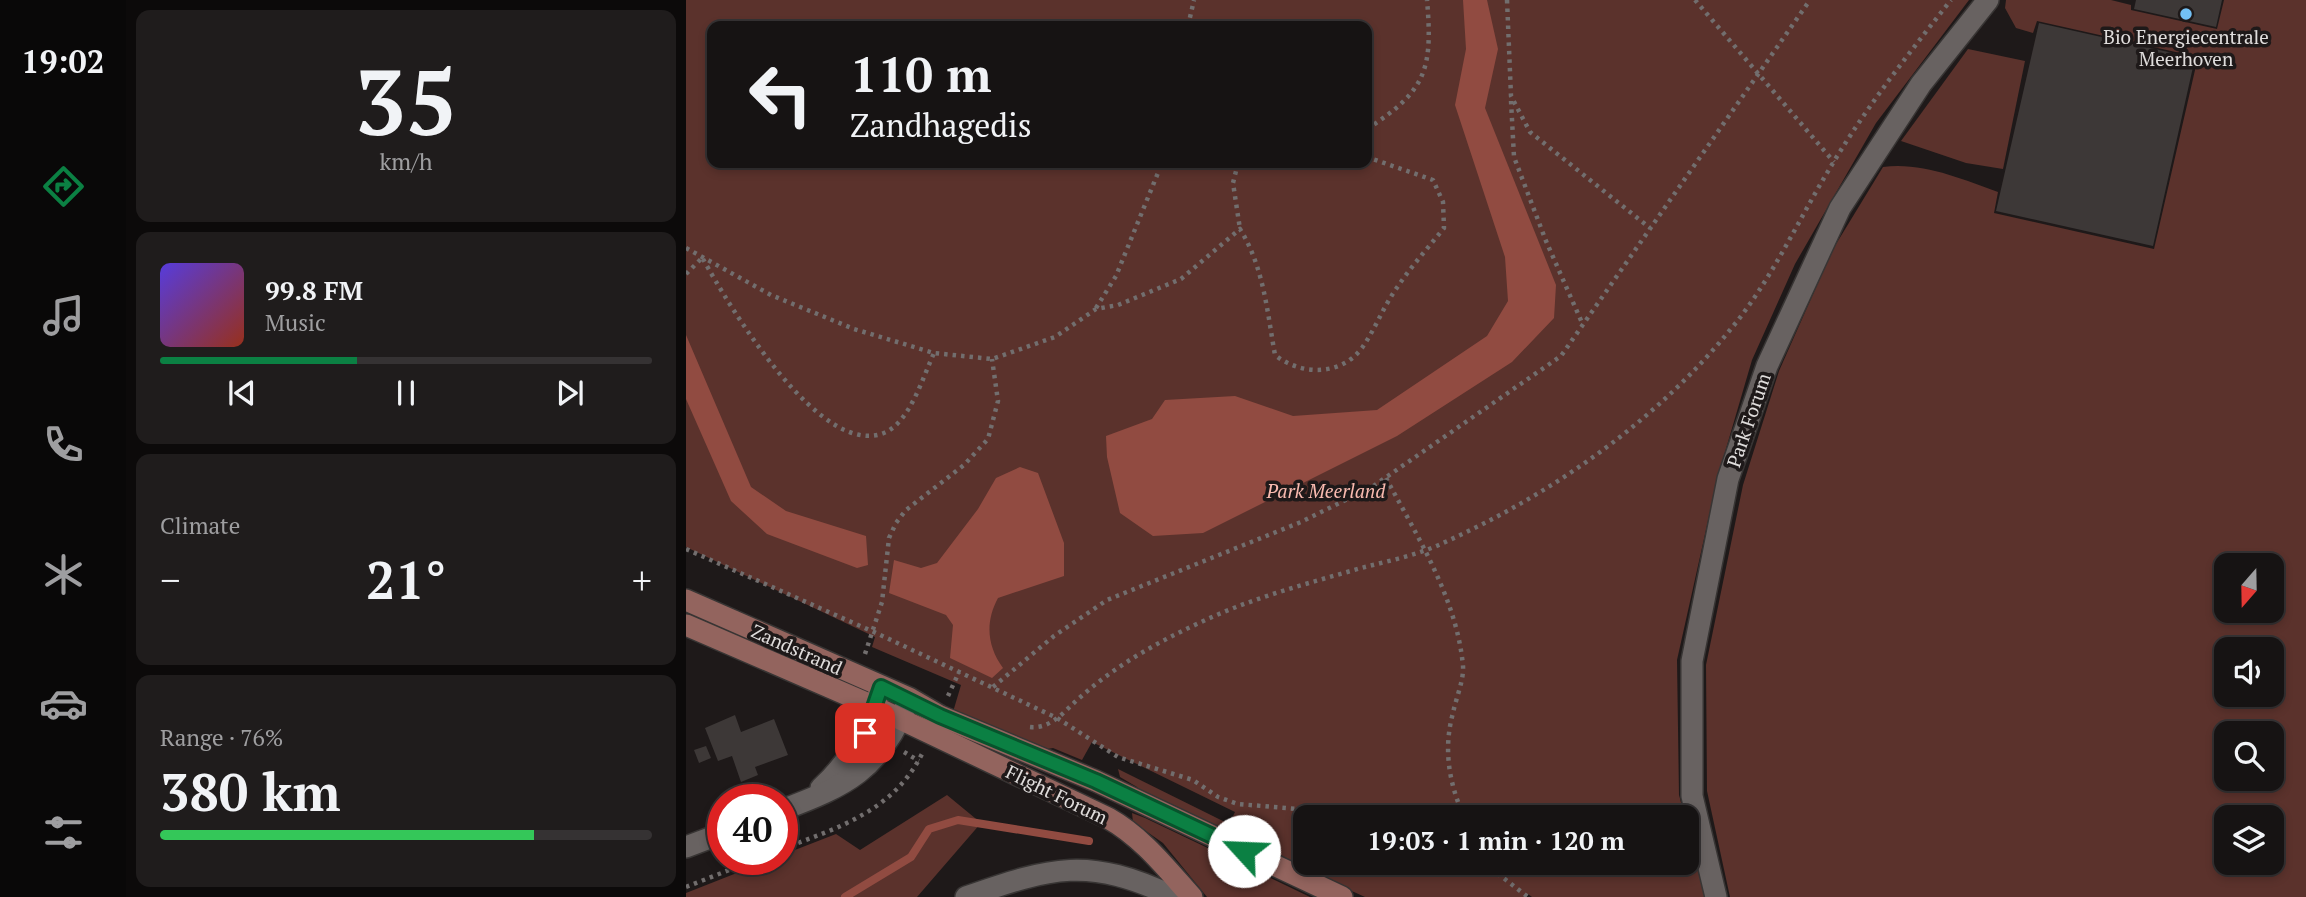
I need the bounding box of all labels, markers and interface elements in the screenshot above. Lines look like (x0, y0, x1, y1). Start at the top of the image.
marker: Bio Energiecentrale Meerhoven (2178, 6, 2194, 22)
place label: Bio Energiecentrale Meerhoven (2103, 24, 2269, 71)
text: 19:02 (21, 40, 105, 82)
text: 35 (355, 40, 457, 161)
text: 110 m (850, 41, 992, 106)
icon: left (735, 49, 826, 140)
text: Zandhagedis (850, 104, 1032, 146)
text: km/h (379, 146, 433, 177)
icon: directions (39, 162, 88, 211)
text: 99.8 FM (265, 273, 363, 307)
icon: music (39, 291, 88, 340)
text: Music (265, 307, 326, 338)
street label: Park Forum (1720, 369, 1776, 470)
icon: previous (223, 374, 261, 412)
icon: pause (387, 374, 425, 412)
icon: next (551, 374, 589, 412)
icon: phone (39, 420, 88, 469)
park label: Park Meerland (1265, 478, 1386, 503)
text: Climate (160, 510, 240, 541)
text: 21° (366, 545, 446, 614)
icon: climate (39, 550, 88, 599)
north arrow (2214, 553, 2284, 623)
map controls (2214, 553, 2284, 875)
text: − (160, 555, 180, 605)
text: + (632, 555, 652, 605)
street label: Zandstrand (748, 618, 847, 680)
button: sound (2214, 637, 2284, 707)
icon: car (39, 679, 88, 728)
pin (835, 703, 895, 763)
icon: arrive (846, 714, 884, 752)
button: search (2214, 721, 2284, 791)
text: Range · 76% (160, 722, 283, 753)
text: 380 km (160, 757, 341, 826)
street label: Flight Forum (1002, 759, 1112, 830)
speed limit sign: 40 (707, 784, 798, 875)
button: layers (2214, 805, 2284, 875)
icon: filters (39, 808, 88, 857)
position arrow (1207, 814, 1281, 888)
text: 19:03 · 1 min · 120 m (1367, 823, 1625, 857)

